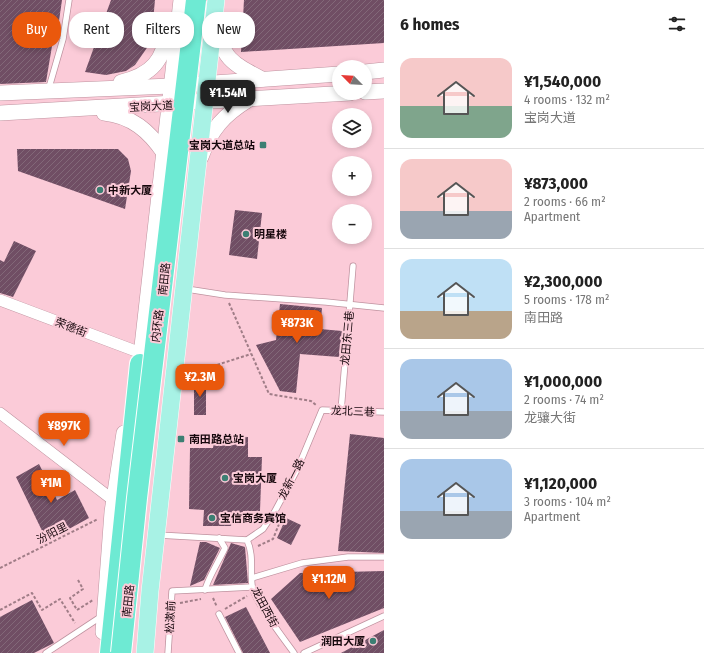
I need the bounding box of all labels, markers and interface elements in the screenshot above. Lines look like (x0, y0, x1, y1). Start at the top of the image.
chip: Buy (12, 12, 61, 48)
chip: Rent (69, 12, 124, 48)
chip: Filters (132, 12, 194, 48)
chip: New (202, 12, 255, 48)
icon: filters (666, 13, 688, 35)
text: 6 homes (400, 14, 459, 35)
north arrow (332, 60, 372, 100)
map controls (332, 60, 372, 244)
text: ¥1,540,000 (524, 71, 601, 92)
icon: home (432, 74, 480, 122)
pin: ¥1.54M (195, 80, 261, 114)
text: ¥1.54M (209, 85, 247, 100)
text: 4 rooms · 132 m² (524, 92, 610, 107)
street label: 宝岗大道 (129, 99, 173, 114)
button: layers (332, 108, 372, 148)
text: 宝岗大道 (524, 110, 576, 125)
place label: 宝岗大道总站 (189, 139, 255, 152)
marker: 宝岗大道总站 (258, 140, 268, 150)
button: + (332, 156, 372, 196)
text: ¥873,000 (524, 173, 588, 194)
icon: home (432, 175, 480, 223)
place label: 中新大厦 (108, 184, 152, 197)
marker: 中新大厦 (95, 185, 105, 195)
text: 2 rooms · 66 m² (524, 194, 606, 209)
button: − (332, 204, 372, 244)
text: Apartment (524, 209, 580, 224)
place label: 明星楼 (254, 228, 287, 241)
marker: 明星楼 (241, 229, 251, 239)
street label: 南田路 (156, 262, 173, 296)
text: ¥2,300,000 (524, 271, 603, 292)
icon: home (432, 275, 480, 323)
text: 5 rooms · 178 m² (524, 292, 610, 307)
street label: 内环路 (149, 309, 166, 343)
pin: ¥873K (269, 310, 325, 344)
street label: 龙田东三巷 (339, 310, 356, 366)
text: 南田路 (524, 310, 563, 325)
street label: 荣德街 (53, 315, 89, 339)
text: ¥873K (281, 315, 313, 330)
pin: ¥2.3M (172, 364, 228, 398)
text: ¥2.3M (184, 369, 216, 384)
text: ¥1,000,000 (524, 371, 602, 392)
icon: home (432, 375, 480, 423)
text: 2 rooms · 74 m² (524, 392, 604, 407)
street label: 龙北三巷 (331, 404, 375, 419)
text: 龙骧大街 (524, 410, 576, 425)
pin: ¥897K (36, 413, 92, 447)
text: ¥897K (48, 418, 81, 433)
place label: 南田路总站 (189, 433, 244, 446)
marker: 南田路总站 (176, 434, 186, 444)
street label: 龙新一路 (276, 457, 307, 502)
pin: ¥1M (32, 470, 70, 504)
place label: 宝岗大厦 (233, 472, 277, 485)
marker: 宝岗大厦 (220, 473, 230, 483)
text: ¥1,120,000 (524, 473, 597, 494)
text: ¥1M (40, 475, 62, 490)
icon: home (432, 475, 480, 523)
text: 3 rooms · 104 m² (524, 494, 611, 509)
text: Apartment (524, 509, 580, 524)
place label: 宝信商务宾馆 (220, 512, 286, 525)
marker: 宝信商务宾馆 (207, 513, 217, 523)
street label: 汾阳里 (35, 520, 70, 547)
pin: ¥1.12M (296, 566, 362, 600)
text: ¥1.12M (312, 571, 346, 586)
street label: 南田路 (120, 584, 137, 618)
street label: 龙田西街 (248, 585, 281, 630)
street label: 松漱前 (163, 600, 178, 634)
place label: 润田大厦 (321, 635, 365, 648)
marker: 润田大厦 (368, 636, 378, 646)

